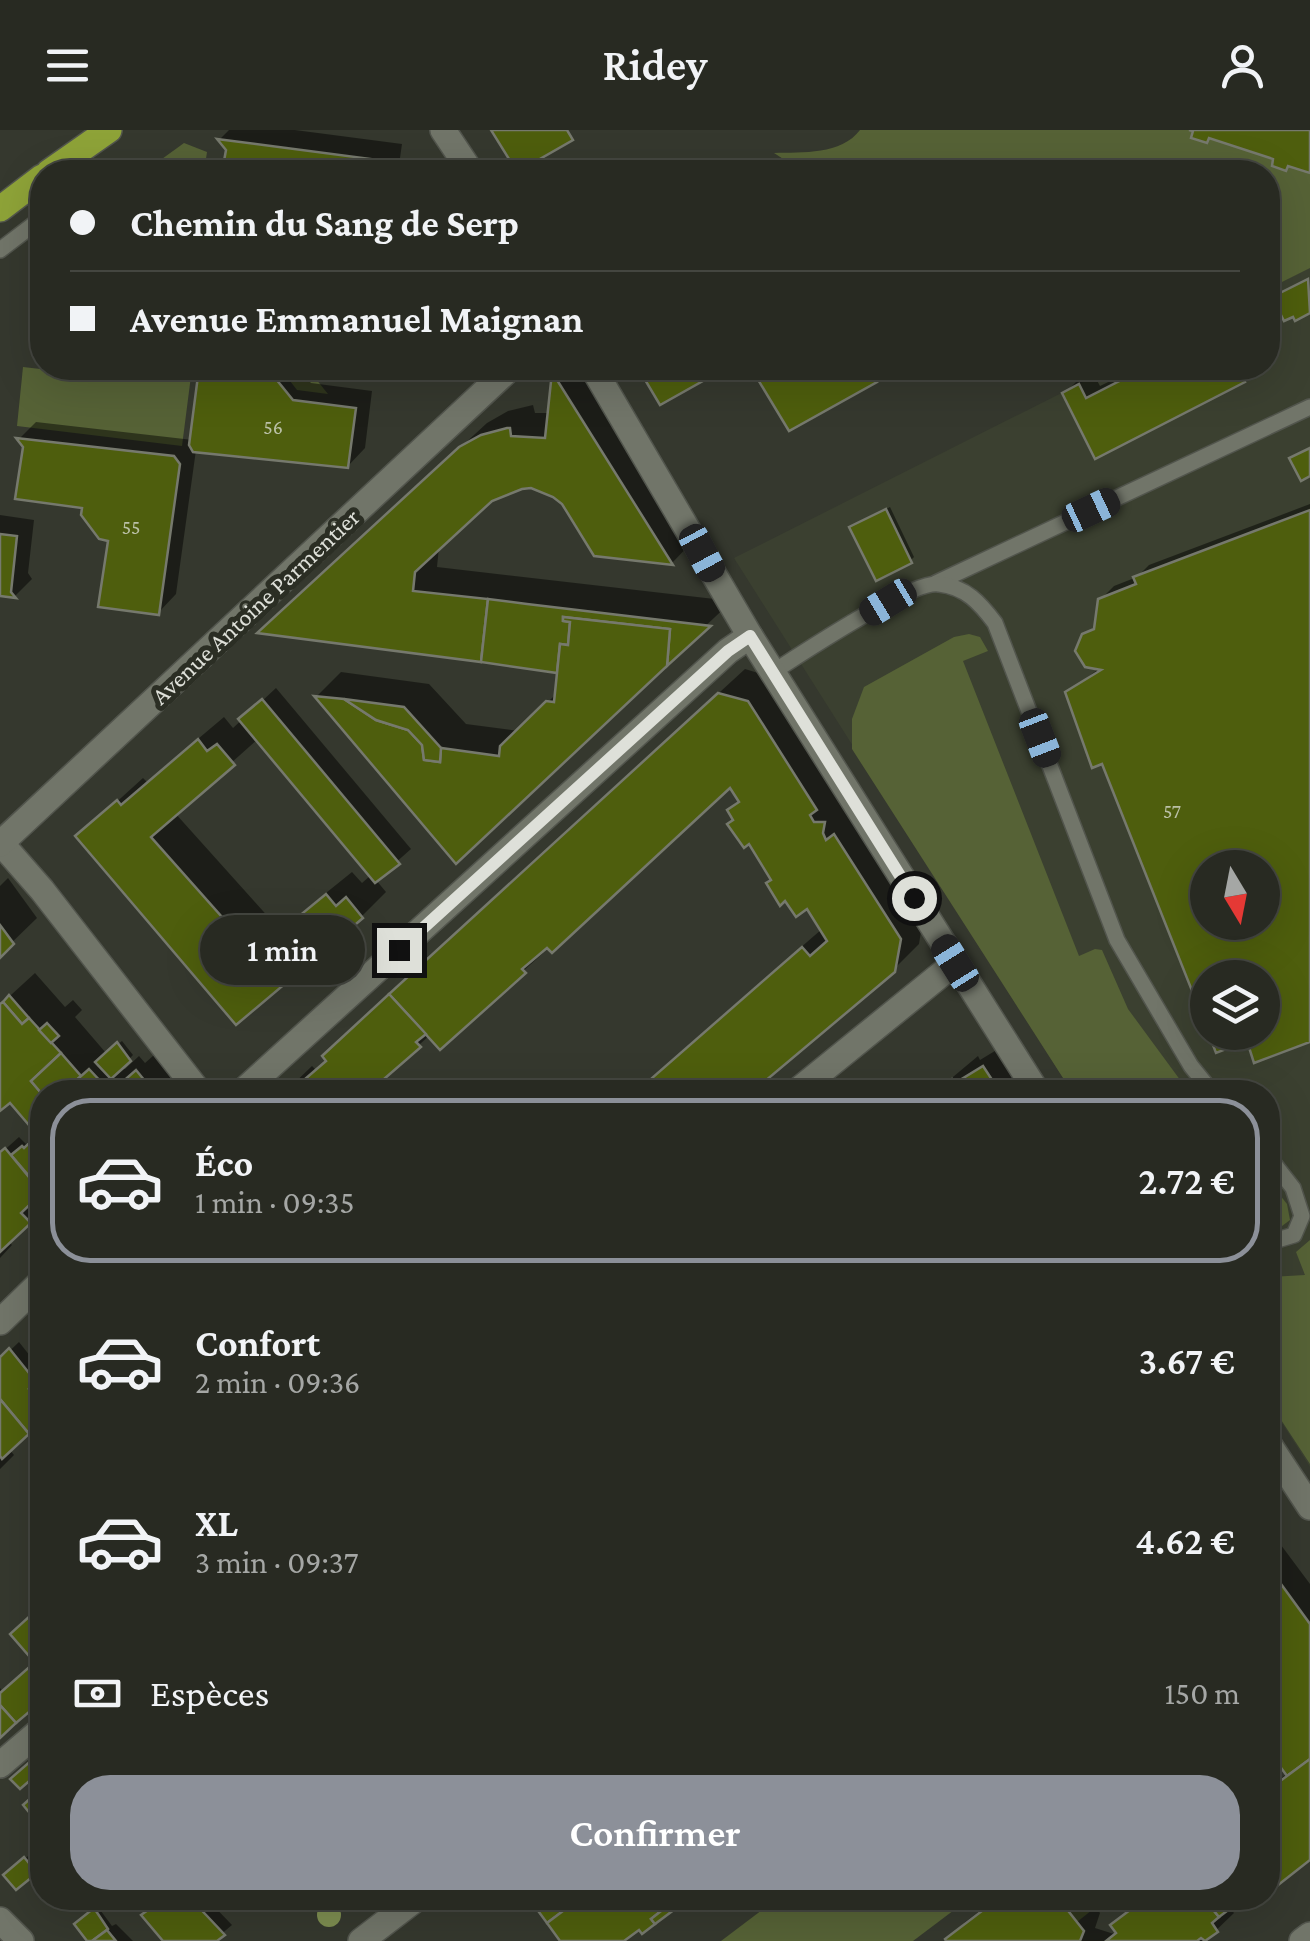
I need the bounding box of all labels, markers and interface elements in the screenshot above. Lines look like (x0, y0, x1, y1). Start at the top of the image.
icon: menu (40, 38, 95, 93)
icon: person (1215, 38, 1270, 93)
text: Ridey (603, 40, 708, 90)
text: Chemin du Sang de Serp (130, 202, 519, 244)
text: Avenue Emmanuel Maignan (130, 298, 583, 340)
house number: 56 (263, 416, 283, 438)
car (1057, 484, 1125, 536)
street label: Avenue Antoine Parmentier (146, 503, 365, 710)
house number: 55 (122, 516, 140, 538)
car (675, 519, 729, 587)
car (855, 574, 921, 630)
car (1015, 705, 1065, 771)
house number: 57 (1163, 800, 1181, 822)
north arrow (1190, 850, 1280, 940)
map controls (1190, 850, 1280, 1050)
route start (892, 876, 937, 921)
callout: 1 min (199, 915, 364, 985)
route end (377, 928, 422, 973)
car (926, 930, 984, 996)
text: 1 min (247, 932, 318, 968)
button: layers (1190, 960, 1280, 1050)
icon: car (75, 1136, 165, 1226)
text: Éco (195, 1142, 253, 1184)
text: 2.72 € (1139, 1160, 1235, 1202)
text: 1 min · 09:35 (195, 1184, 355, 1220)
icon: car (75, 1316, 165, 1406)
text: Confort (195, 1322, 320, 1364)
text: 3.67 € (1139, 1340, 1235, 1382)
text: 2 min · 09:36 (195, 1364, 360, 1400)
icon: car (75, 1496, 165, 1586)
text: XL (195, 1502, 238, 1544)
text: 4.62 € (1135, 1520, 1235, 1562)
text: 3 min · 09:37 (195, 1544, 358, 1580)
icon: cash (70, 1666, 125, 1721)
text: Espèces (150, 1672, 269, 1714)
text: 150 m (1164, 1675, 1240, 1711)
button: Confirmer (70, 1775, 1240, 1890)

